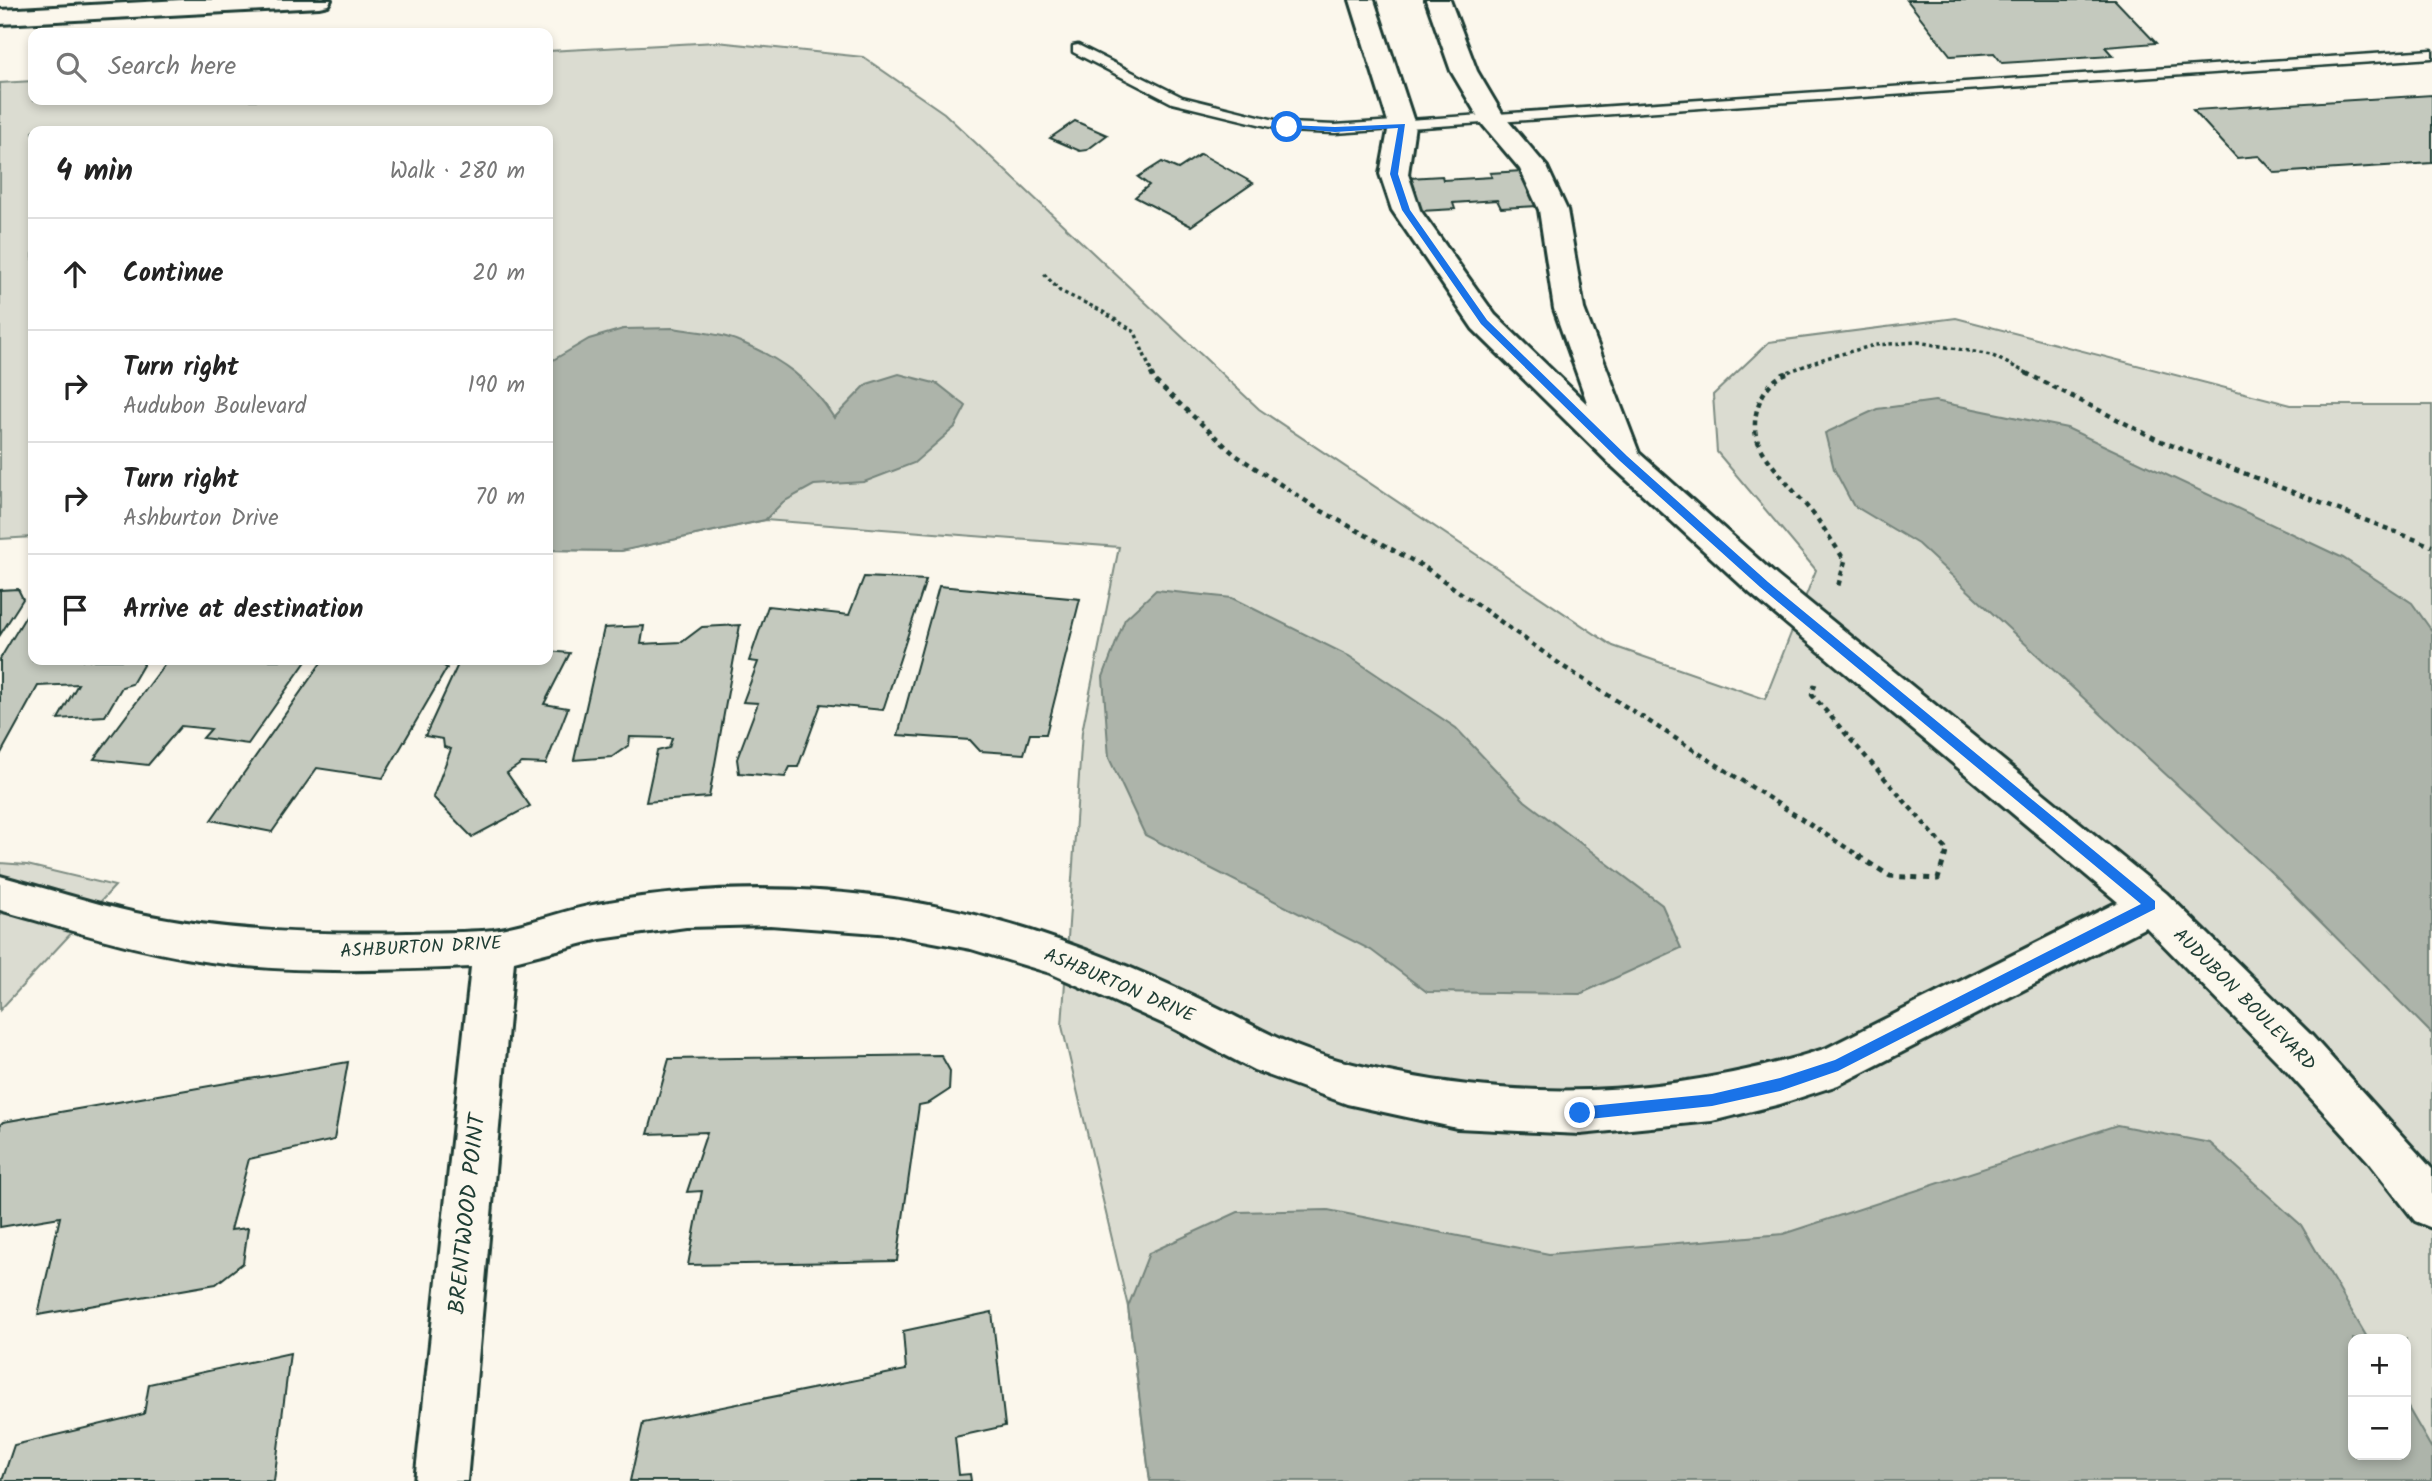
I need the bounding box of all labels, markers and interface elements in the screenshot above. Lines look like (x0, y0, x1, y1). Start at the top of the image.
search box (28, 28, 553, 105)
text: Search here (108, 46, 236, 88)
icon: search (52, 48, 90, 86)
route start (1271, 111, 1302, 142)
text: 4 min (56, 148, 133, 196)
text: Walk · 280 m (390, 154, 525, 190)
text: Continue (123, 253, 224, 295)
icon: ahead (56, 255, 94, 293)
text: 20 m (473, 256, 525, 292)
text: Turn right (123, 347, 239, 389)
icon: right (56, 367, 94, 405)
text: 190 m (468, 368, 525, 404)
text: Audubon Boulevard (123, 389, 306, 425)
text: Turn right (123, 459, 239, 501)
icon: right (56, 479, 94, 517)
text: 70 m (475, 480, 525, 516)
text: Ashburton Drive (123, 501, 279, 537)
text: Arrive at destination (123, 589, 363, 631)
icon: arrive (56, 591, 94, 629)
street label: AUDUBON BOULEVARD (2165, 921, 2323, 1079)
street label: ASHBURTON DRIVE (339, 929, 503, 967)
street label: ASHBURTON DRIVE (1039, 941, 1200, 1032)
route end (1564, 1097, 1595, 1128)
street label: BRENTWOOD POINT (440, 1110, 497, 1316)
map controls (2348, 1334, 2411, 1460)
button: + (2348, 1334, 2411, 1397)
button: − (2348, 1397, 2411, 1460)

